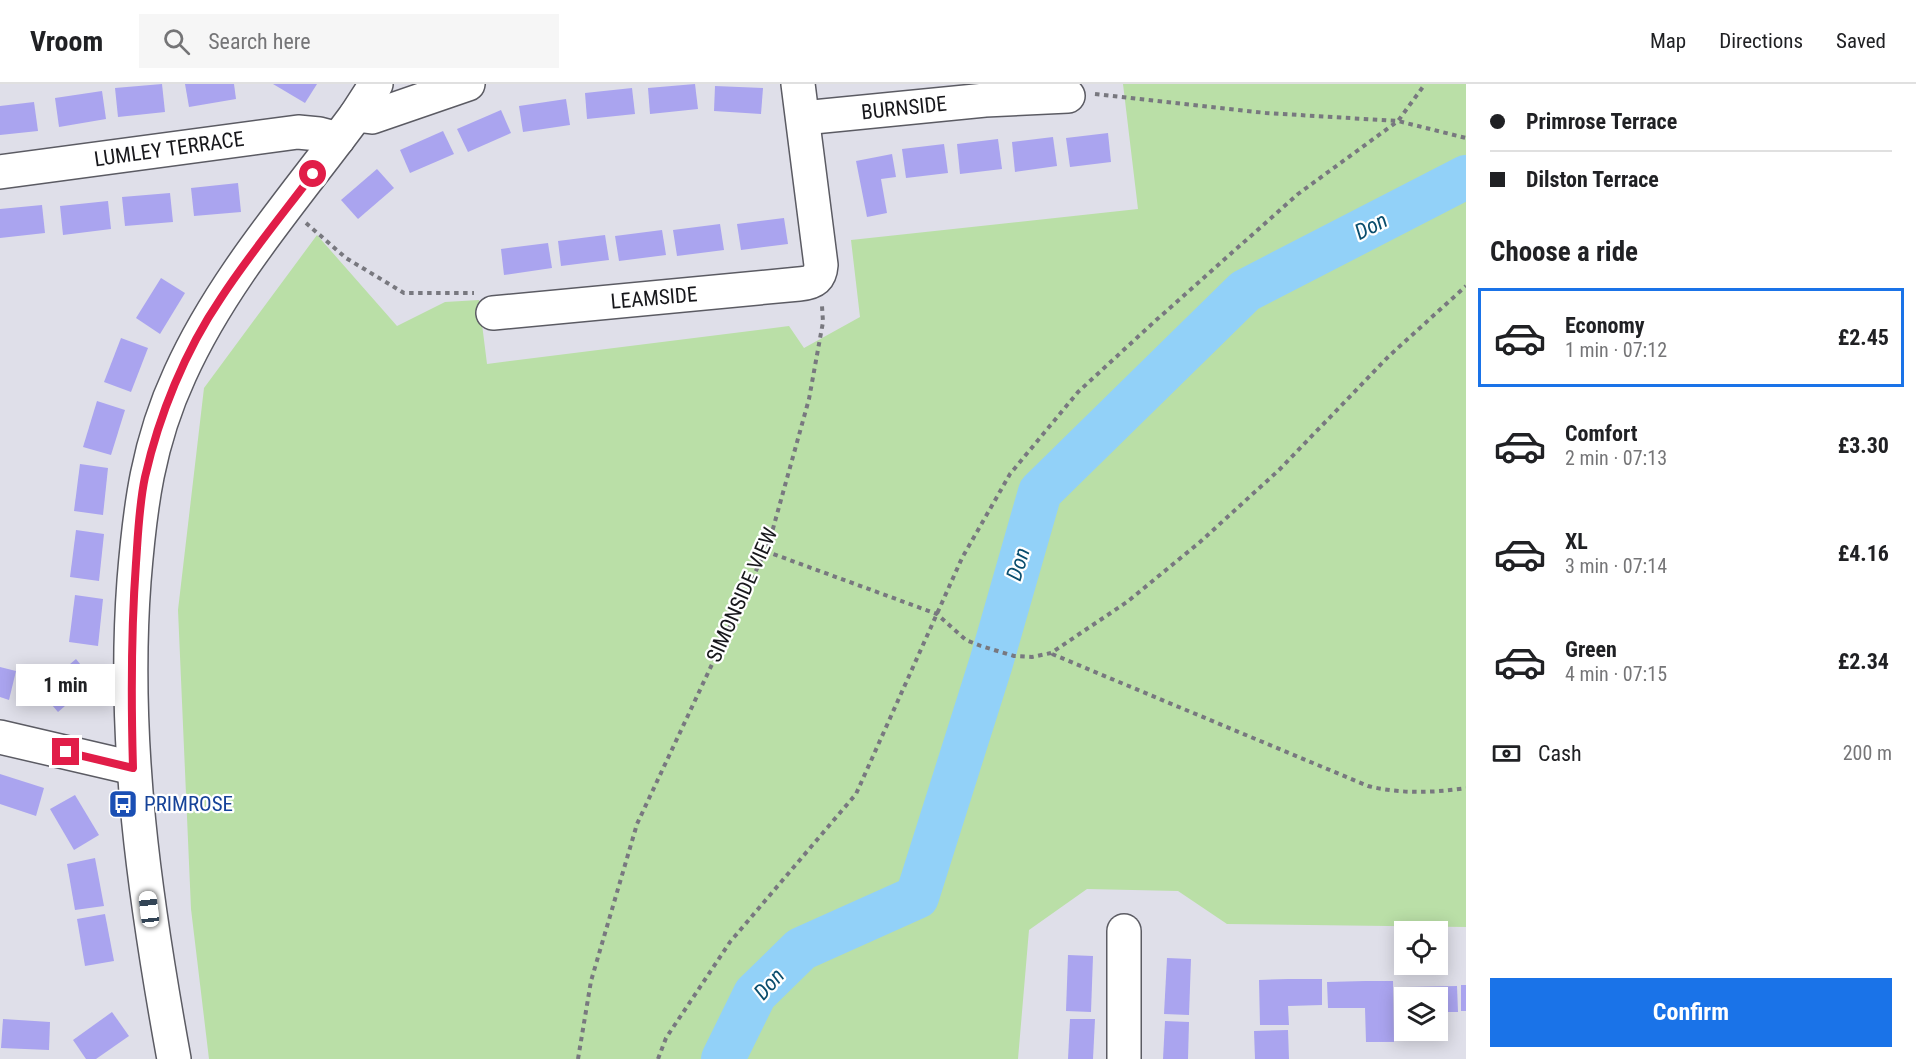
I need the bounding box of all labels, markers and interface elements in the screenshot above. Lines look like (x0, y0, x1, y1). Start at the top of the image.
search box (139, 14, 559, 68)
text: Vroom (30, 25, 103, 58)
icon: search (160, 25, 193, 58)
text: Search here (208, 29, 311, 54)
text: Map (1650, 29, 1686, 53)
text: Directions (1719, 29, 1803, 53)
text: Saved (1836, 29, 1886, 53)
street label: BURNSIDE (860, 92, 948, 124)
text: Primrose Terrace (1526, 109, 1677, 134)
street label: LUMLEY TERRACE (93, 127, 245, 171)
route start (299, 160, 326, 187)
text: Dilston Terrace (1526, 167, 1659, 192)
water label: Don (1351, 207, 1391, 245)
text: Choose a ride (1490, 236, 1638, 268)
street label: LEAMSIDE (610, 282, 698, 314)
icon: car (1493, 311, 1547, 365)
text: Economy (1565, 313, 1645, 338)
text: £2.45 (1838, 325, 1889, 350)
text: 1 min · 07:12 (1565, 338, 1667, 362)
icon: car (1493, 419, 1547, 473)
text: Comfort (1565, 421, 1638, 446)
text: £3.30 (1838, 433, 1889, 458)
text: 2 min · 07:13 (1565, 446, 1667, 470)
street label: SIMONSIDE VIEW (702, 524, 782, 666)
icon: car (1493, 527, 1547, 581)
text: XL (1565, 529, 1588, 554)
text: £4.16 (1838, 541, 1889, 566)
water label: Don (1001, 544, 1035, 584)
text: 3 min · 07:14 (1565, 554, 1667, 578)
icon: car (1493, 635, 1547, 689)
text: Green (1565, 637, 1617, 662)
text: £2.34 (1838, 649, 1889, 674)
text: 4 min · 07:15 (1565, 662, 1667, 686)
callout: 1 min (16, 665, 116, 707)
text: 1 min (43, 673, 88, 697)
icon: cash (1490, 737, 1523, 770)
route end (52, 738, 79, 765)
text: Cash (1538, 741, 1582, 766)
text: 200 m (1843, 741, 1892, 765)
bus stop icon: PRIMROSE (107, 788, 139, 820)
place label: PRIMROSE (144, 792, 233, 816)
car (138, 890, 160, 928)
map controls (1394, 921, 1448, 1041)
button: locate (1394, 921, 1448, 975)
water label: Don (749, 963, 789, 1005)
button: Confirm (1490, 978, 1892, 1047)
button: layers (1394, 987, 1448, 1041)

